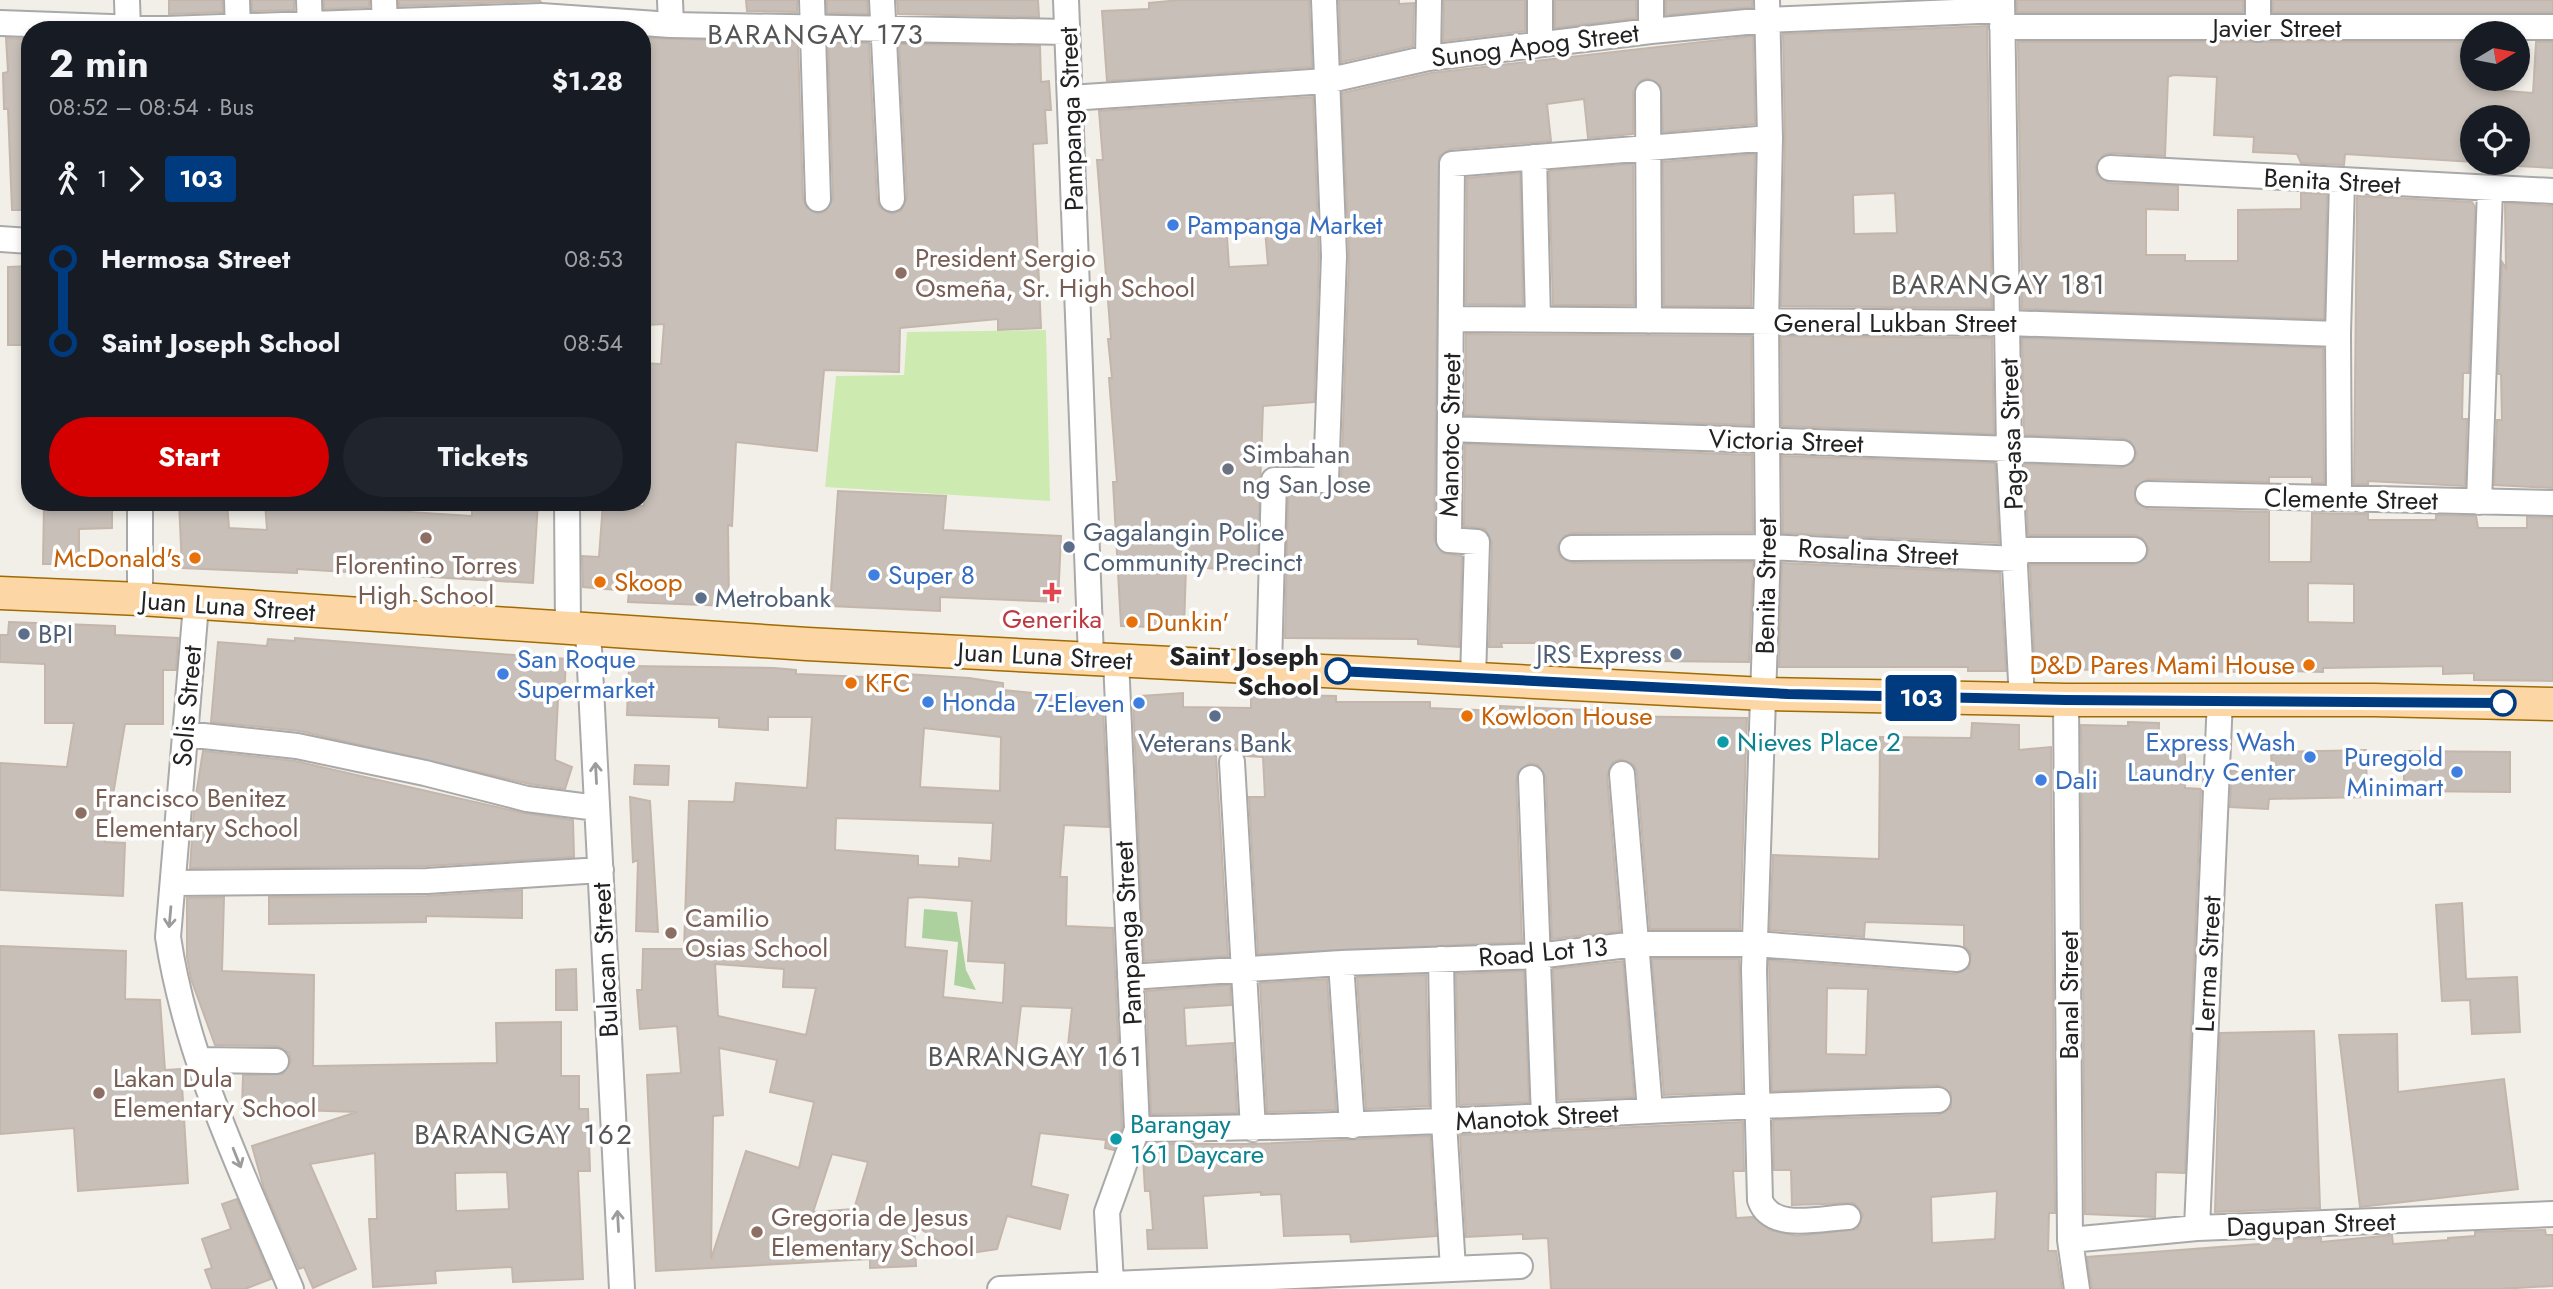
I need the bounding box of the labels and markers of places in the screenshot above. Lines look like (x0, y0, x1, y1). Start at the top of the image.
place label: Pampanga Market (1187, 206, 1383, 244)
marker: Pampanga Market (1165, 217, 1181, 233)
place label: President Sergio Osmeña, Sr. High School (915, 239, 1195, 307)
marker: President Sergio Osmeña, Sr. High School (893, 265, 909, 281)
place label: Simbahan ng San Jose (1242, 435, 1371, 503)
marker: Simbahan ng San Jose (1220, 461, 1236, 477)
place label: Gagalangin Police Community Precinct (1083, 513, 1303, 581)
marker: Florentino Torres High School (418, 530, 434, 546)
place label: McDonald's (53, 539, 181, 577)
marker: Gagalangin Police Community Precinct (1061, 539, 1077, 555)
place label: Florentino Torres High School (335, 546, 517, 614)
marker: McDonald's (187, 550, 203, 566)
place label: Super 8 (888, 556, 975, 594)
place label: Skoop (614, 563, 683, 601)
marker: Super 8 (866, 567, 882, 583)
marker: Skoop (592, 574, 608, 590)
place label: Metrobank (715, 579, 831, 617)
marker: Generika (1044, 584, 1060, 600)
marker: Metrobank (693, 590, 709, 606)
place label: Generika (1002, 600, 1102, 638)
place label: Dunkin' (1146, 603, 1229, 641)
marker: Dunkin' (1124, 614, 1140, 630)
place label: BPI (38, 615, 73, 653)
marker: BPI (16, 626, 32, 642)
place label: JRS Express (1533, 635, 1662, 673)
place label: Saint Joseph School (1169, 637, 1319, 705)
place label: San Roque Supermarket (517, 640, 655, 708)
marker: JRS Express (1668, 646, 1684, 662)
place label: D&D Pares Mami House (2029, 646, 2295, 684)
marker: D&D Pares Mami House (2301, 657, 2317, 673)
marker: Saint Joseph School (1325, 658, 1351, 684)
place label: KFC (865, 664, 911, 702)
marker: San Roque Supermarket (495, 666, 511, 682)
marker: KFC (843, 675, 859, 691)
place label: Honda (942, 683, 1016, 721)
place label: 7-Eleven (1035, 684, 1125, 722)
unlabelled marker (2490, 690, 2516, 716)
marker: Honda (920, 694, 936, 710)
marker: 7-Eleven (1131, 695, 1147, 711)
place label: Kowloon House (1481, 697, 1653, 735)
marker: Veterans Bank (1207, 708, 1223, 724)
marker: Kowloon House (1459, 708, 1475, 724)
place label: Nieves Place 2 (1737, 723, 1901, 761)
place label: Express Wash Laundry Center (2127, 723, 2296, 791)
place label: Veterans Bank (1138, 724, 1292, 762)
marker: Nieves Place 2 (1715, 734, 1731, 750)
place label: Puregold Minimart (2344, 738, 2444, 806)
marker: Express Wash Laundry Center (2302, 749, 2318, 765)
place label: Dali (2055, 761, 2098, 799)
marker: Puregold Minimart (2449, 764, 2465, 780)
marker: Dali (2033, 772, 2049, 788)
place label: Francisco Benitez Elementary School (95, 779, 298, 847)
marker: Francisco Benitez Elementary School (73, 805, 89, 821)
place label: Camilio Osias School (685, 899, 828, 967)
marker: Camilio Osias School (663, 925, 679, 941)
place label: Lakan Dula Elementary School (113, 1059, 316, 1127)
marker: Lakan Dula Elementary School (91, 1085, 107, 1101)
place label: Barangay 161 Daycare (1130, 1105, 1264, 1173)
marker: Barangay 161 Daycare (1108, 1131, 1124, 1147)
place label: Gregoria de Jesus Elementary School (771, 1198, 974, 1266)
marker: Gregoria de Jesus Elementary School (749, 1224, 765, 1240)

